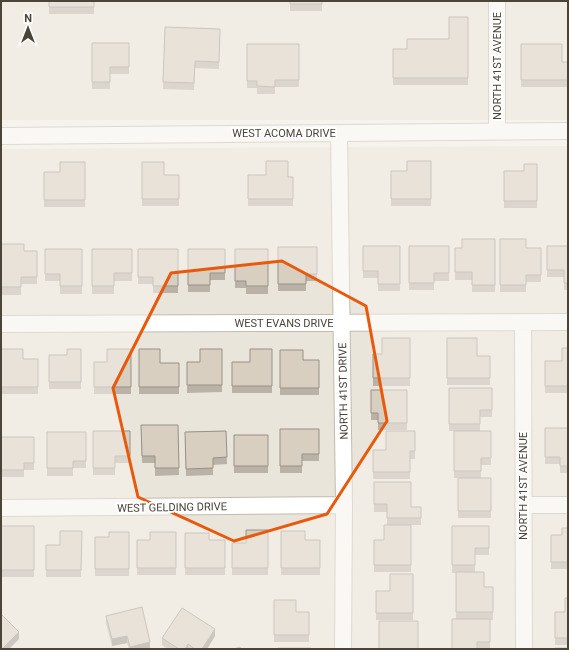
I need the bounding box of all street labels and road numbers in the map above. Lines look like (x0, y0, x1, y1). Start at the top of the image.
street label: NORTH 41ST AVENUE (491, 12, 504, 120)
street label: WEST ACOMA DRIVE (232, 127, 336, 140)
street label: WEST EVANS DRIVE (235, 317, 334, 330)
street label: NORTH 41ST DRIVE (336, 342, 351, 440)
street label: NORTH 41ST AVENUE (517, 432, 530, 540)
street label: WEST GELDING DRIVE (117, 500, 227, 515)

